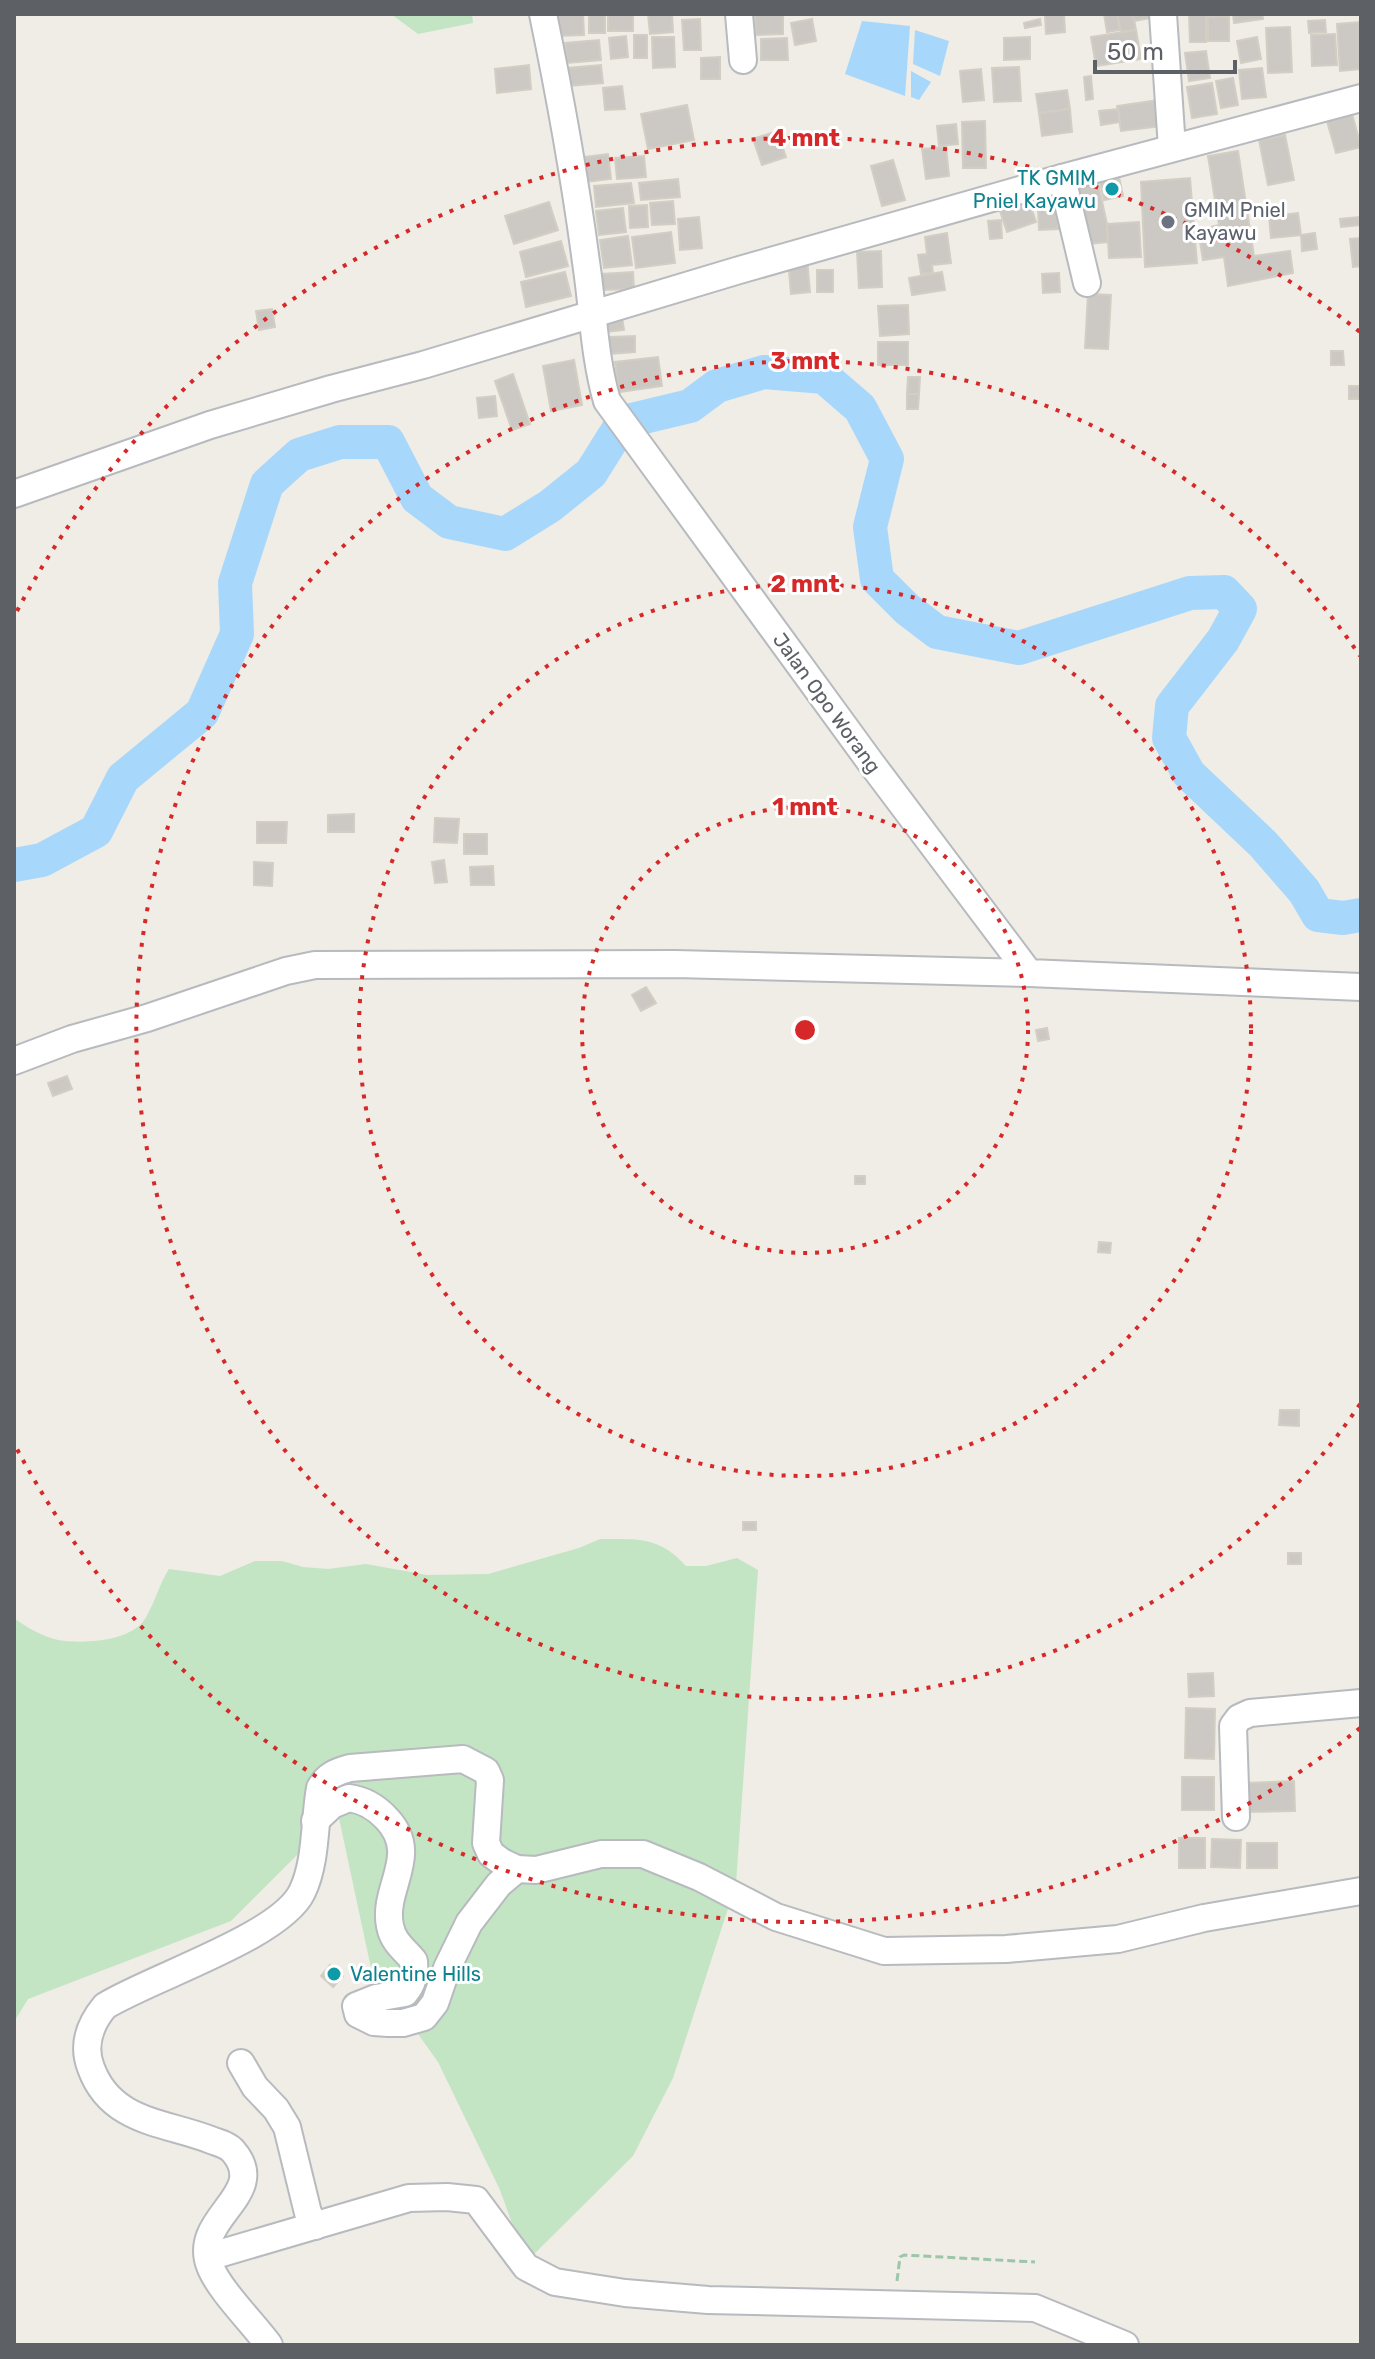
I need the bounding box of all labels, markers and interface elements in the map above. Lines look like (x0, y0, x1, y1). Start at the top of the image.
scale bar (1095, 24, 1235, 74)
text: 50 m (1107, 38, 1164, 66)
text: 4 mnt (770, 124, 840, 152)
place label: TK GMIM Pniel Kayawu (973, 166, 1096, 213)
marker: TK GMIM Pniel Kayawu (1103, 180, 1121, 198)
place label: GMIM Pniel Kayawu (1184, 198, 1286, 245)
marker: GMIM Pniel Kayawu (1159, 213, 1177, 231)
text: 3 mnt (770, 347, 840, 375)
text: 2 mnt (770, 570, 840, 598)
street label: Jalan Opo Worang (768, 628, 886, 778)
text: 1 mnt (772, 793, 838, 821)
centre of rings (791, 1016, 819, 1044)
place label: Valentine Hills (350, 1962, 481, 1986)
marker: Valentine Hills (325, 1965, 343, 1983)

